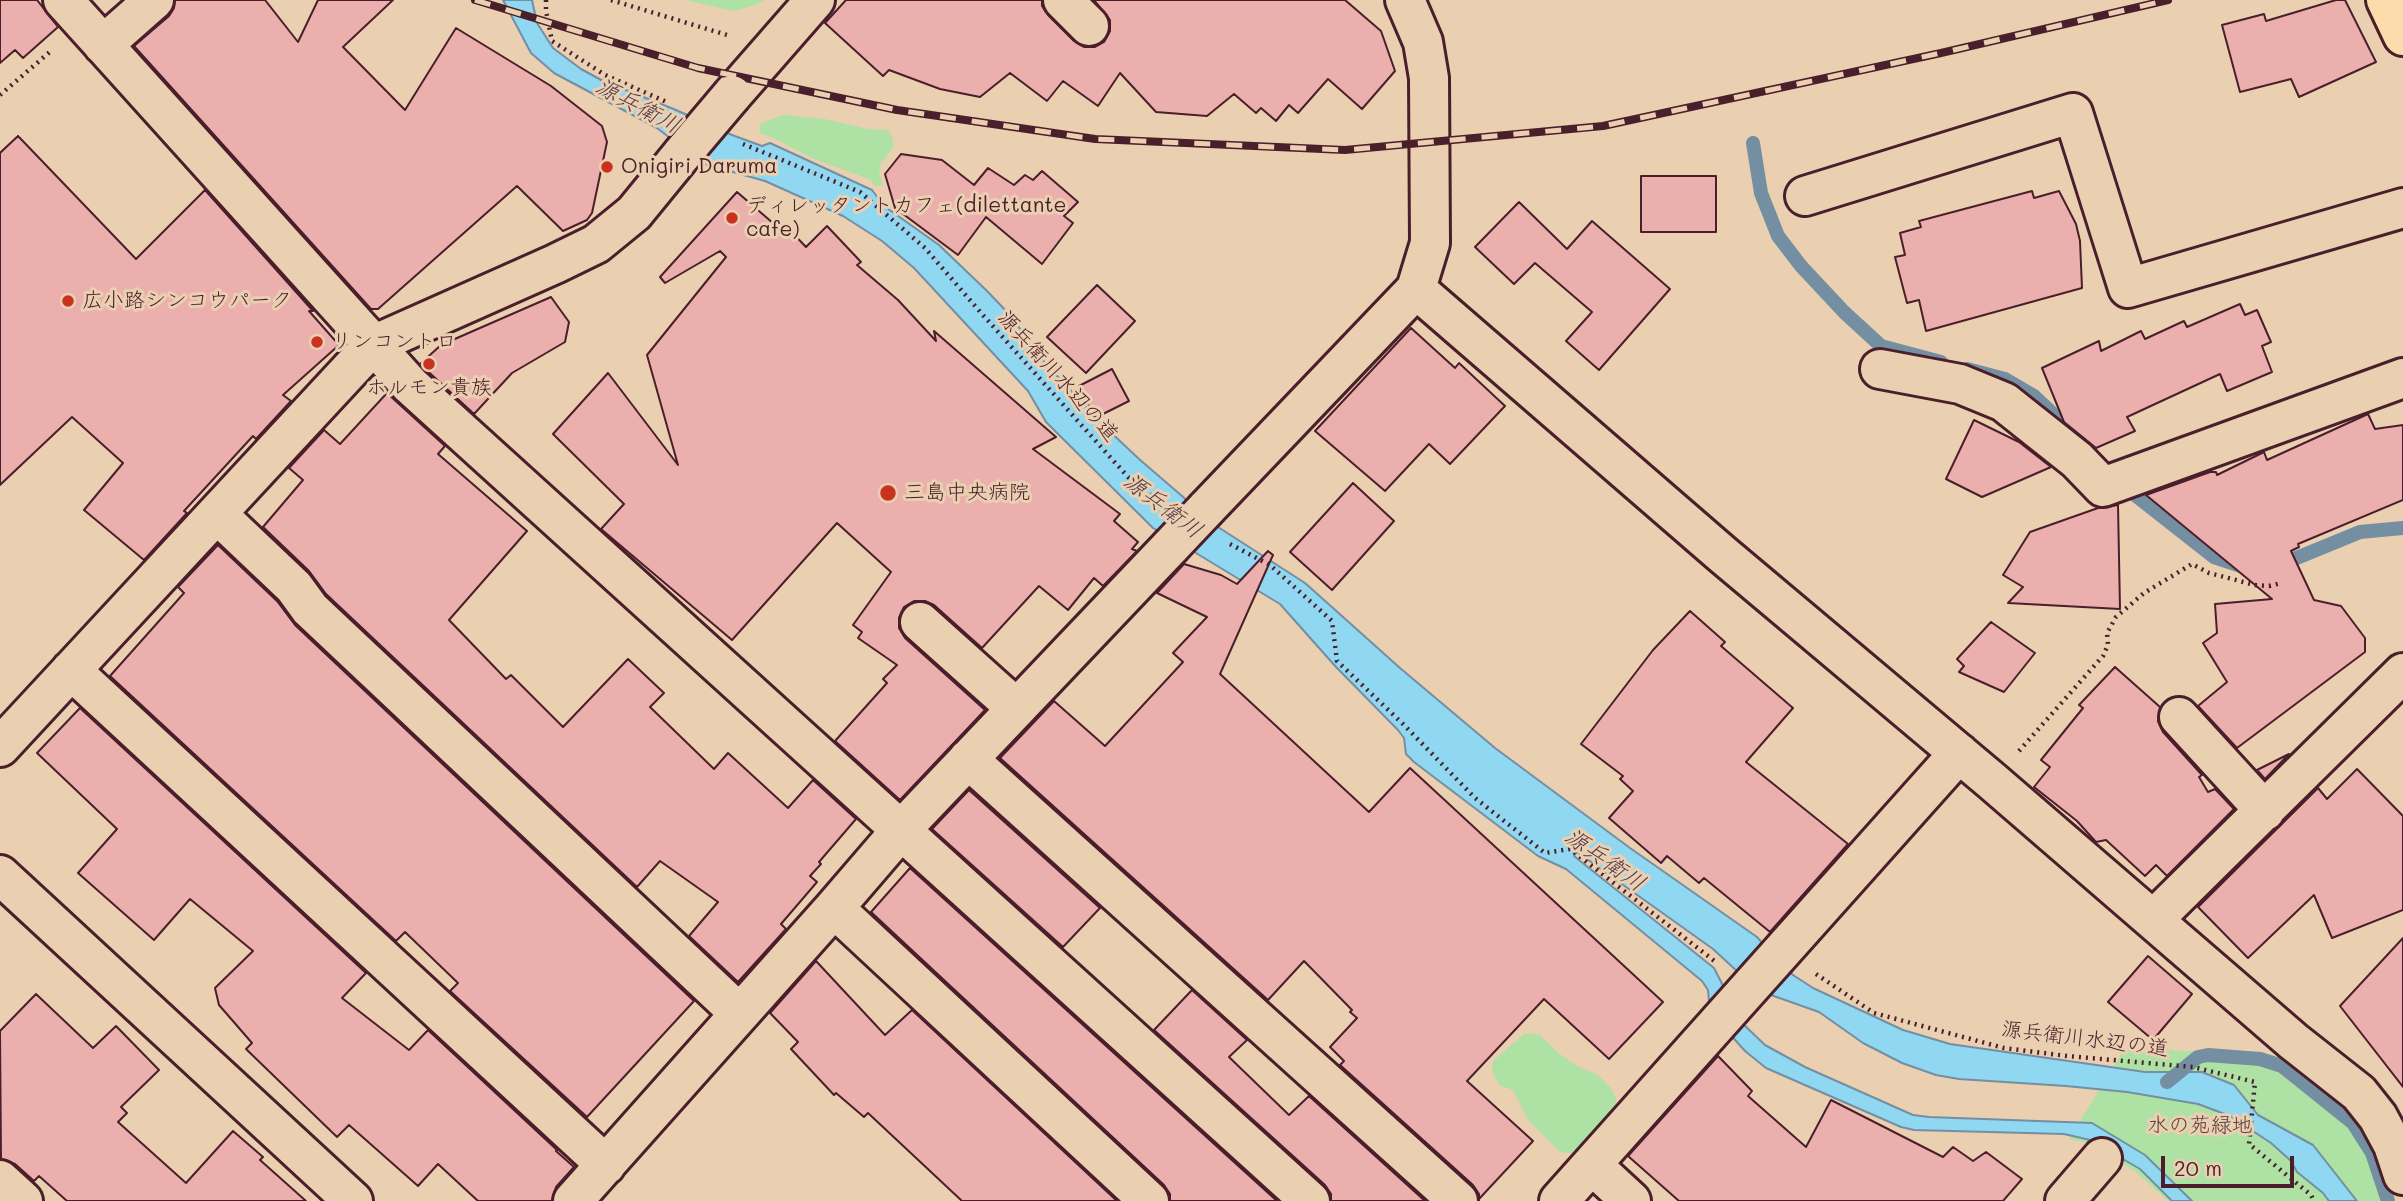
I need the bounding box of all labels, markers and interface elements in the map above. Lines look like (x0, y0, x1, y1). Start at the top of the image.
water label: 源兵衛川 (591, 72, 685, 140)
place label: Onigiri Daruma (621, 154, 777, 180)
marker: Onigiri Daruma (599, 159, 615, 175)
place label: ディレッタントカフェ(dilettante cafe) (746, 193, 1067, 243)
marker: ディレッタントカフェ(dilettante cafe) (724, 210, 740, 226)
place label: 広小路シンコウパーク (82, 288, 292, 314)
marker: 広小路シンコウパーク (60, 293, 76, 309)
street label: 源兵衛川水辺の道 (992, 305, 1124, 447)
place label: リンコントロ (331, 329, 457, 355)
marker: リンコントロ (309, 334, 325, 350)
marker: ホルモン貴族 (421, 356, 437, 372)
place label: ホルモン貴族 (366, 375, 492, 401)
water label: 源兵衛川 (1118, 467, 1208, 545)
place label: 三島中央病院 (904, 480, 1030, 506)
marker: 三島中央病院 (878, 483, 898, 503)
water label: 源兵衛川 (1559, 822, 1651, 898)
street label: 源兵衛川水辺の道 (2000, 1016, 2170, 1062)
park label: 水の苑緑地 (2148, 1113, 2252, 1139)
scale bar (2165, 1142, 2298, 1186)
text: 20 m (2174, 1154, 2222, 1181)

